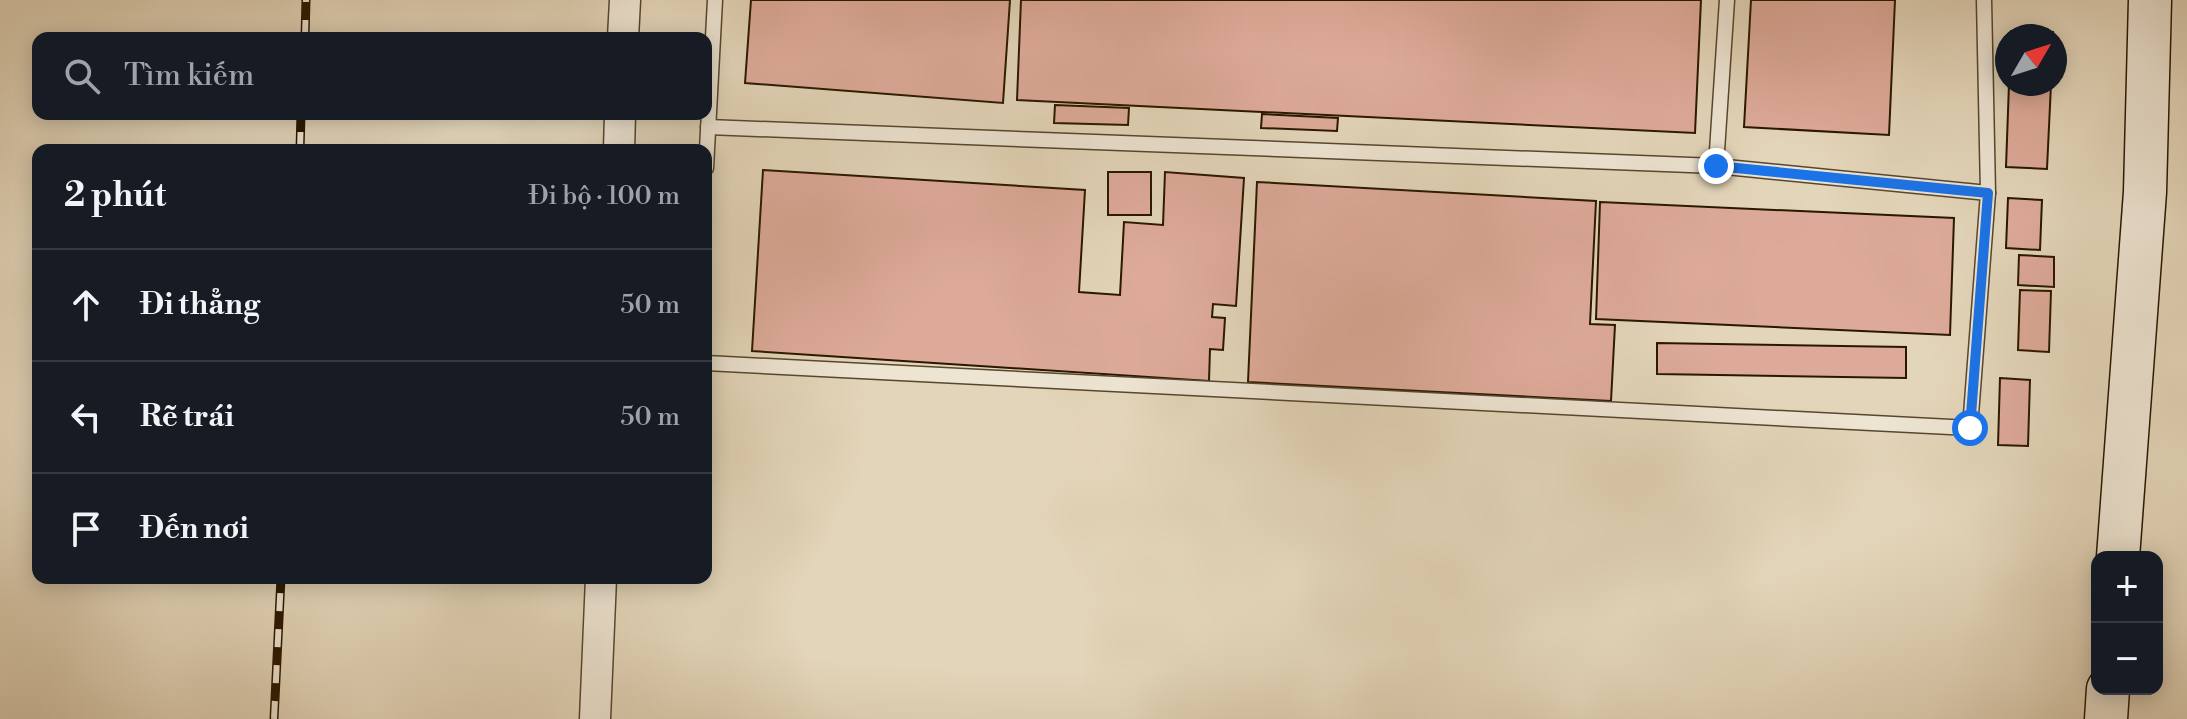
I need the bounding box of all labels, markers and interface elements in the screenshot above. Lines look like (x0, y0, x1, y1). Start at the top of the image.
north arrow (1995, 24, 2067, 96)
search box (32, 32, 712, 120)
icon: search (60, 54, 104, 98)
text: Tìm kiếm (124, 57, 254, 95)
route end (1698, 148, 1734, 184)
text: 2 phút (64, 175, 166, 217)
text: Đi bộ · 100 m (528, 180, 680, 212)
icon: ahead (64, 283, 108, 327)
text: Đi thẳng (140, 286, 260, 324)
text: 50 m (620, 289, 680, 321)
icon: left (64, 395, 108, 439)
text: Rẽ trái (140, 398, 234, 436)
text: 50 m (620, 401, 680, 433)
route start (1952, 410, 1988, 446)
icon: arrive (64, 507, 108, 551)
text: Đến nơi (140, 510, 249, 548)
map controls (2091, 551, 2163, 695)
button: + (2091, 551, 2163, 623)
button: − (2091, 623, 2163, 695)

